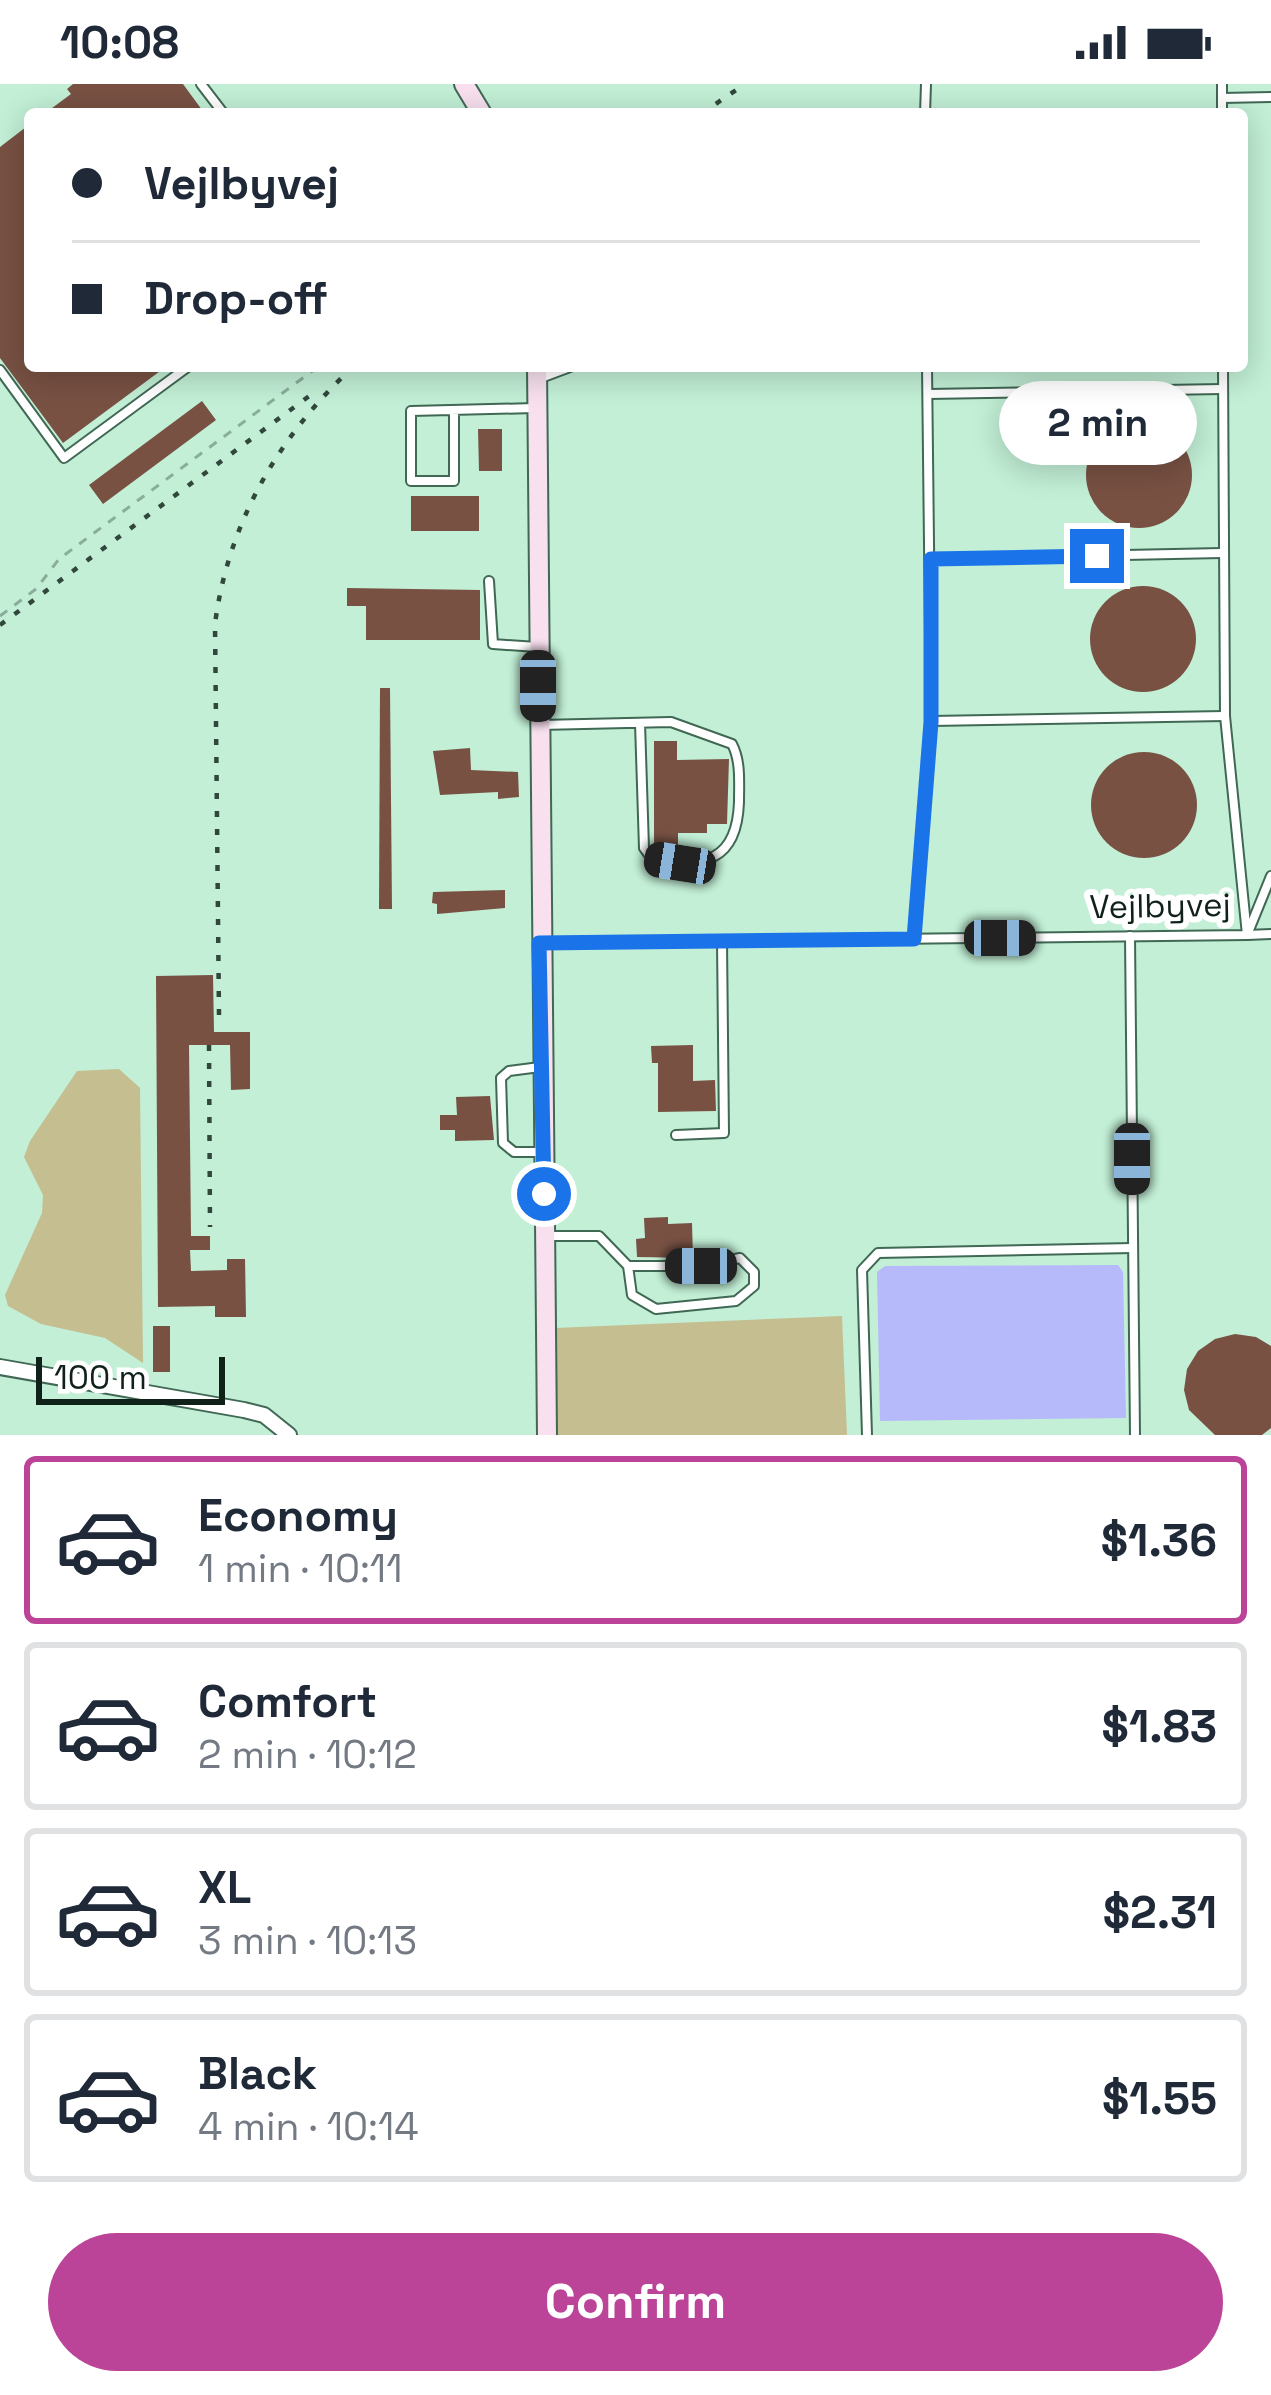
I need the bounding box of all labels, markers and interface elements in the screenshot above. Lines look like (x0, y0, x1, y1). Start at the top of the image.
text: 10:08 (60, 14, 179, 71)
text: Vejlbyvej (144, 155, 339, 212)
text: Drop-off (144, 270, 328, 327)
callout: 2 min (998, 382, 1196, 466)
text: 2 min (1048, 398, 1148, 447)
route end (1070, 529, 1124, 583)
car (520, 650, 556, 722)
car (642, 840, 718, 886)
street label: Vejlbyvej (1089, 884, 1231, 928)
car (964, 920, 1036, 956)
car (1114, 1123, 1150, 1195)
route start (517, 1167, 571, 1221)
car (665, 1248, 737, 1284)
scale bar (36, 1351, 225, 1404)
text: 100 m (54, 1357, 147, 1399)
icon: car (54, 1486, 162, 1594)
text: Economy (198, 1487, 398, 1544)
text: $1.36 (1101, 1512, 1217, 1569)
text: 1 min · 10:11 (198, 1544, 402, 1593)
icon: car (54, 1672, 162, 1780)
text: Comfort (198, 1673, 377, 1730)
text: $1.83 (1102, 1698, 1217, 1755)
text: 2 min · 10:12 (198, 1730, 417, 1779)
icon: car (54, 1858, 162, 1966)
text: XL (198, 1859, 251, 1916)
text: $2.31 (1103, 1884, 1217, 1941)
text: 3 min · 10:13 (198, 1916, 417, 1965)
icon: car (54, 2044, 162, 2152)
text: Black (198, 2045, 317, 2102)
text: $1.55 (1102, 2070, 1217, 2127)
text: 4 min · 10:14 (198, 2102, 419, 2151)
button: Confirm (48, 2233, 1223, 2371)

